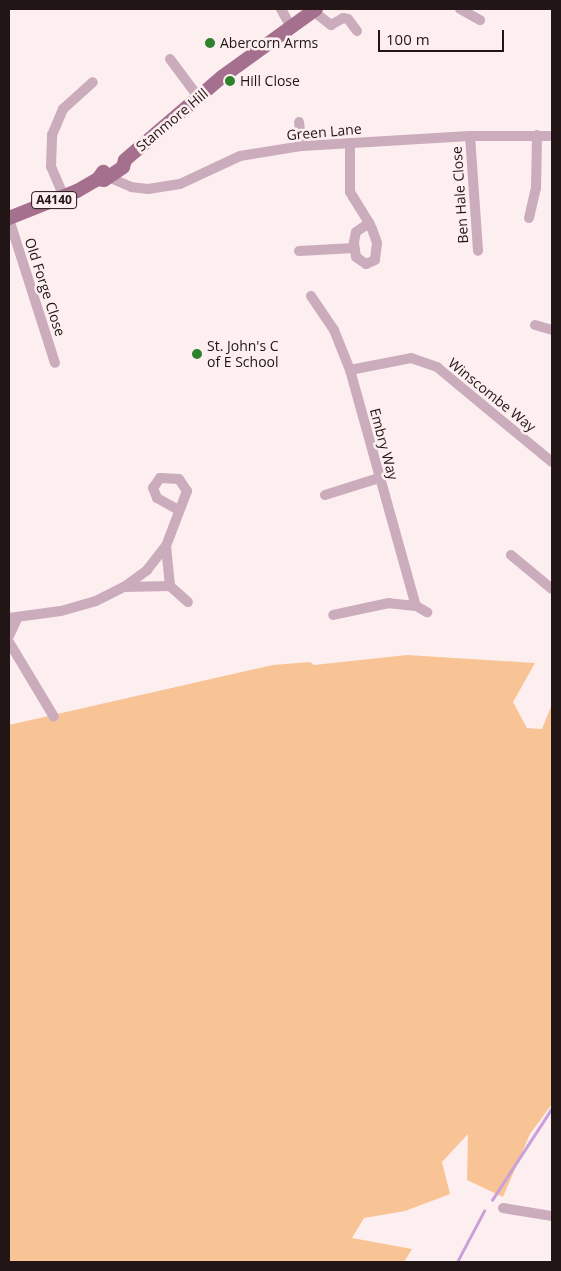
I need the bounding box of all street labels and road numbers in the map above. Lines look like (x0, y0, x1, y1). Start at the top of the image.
street label: Stanmore Hill (133, 85, 211, 155)
street label: Green Lane (286, 120, 362, 144)
street label: Ben Hale Close (448, 146, 472, 244)
road number: A4140 (30, 190, 78, 210)
street label: Old Forge Close (21, 236, 69, 338)
street label: Winscombe Way (445, 355, 539, 435)
street label: Embry Way (366, 406, 402, 482)

